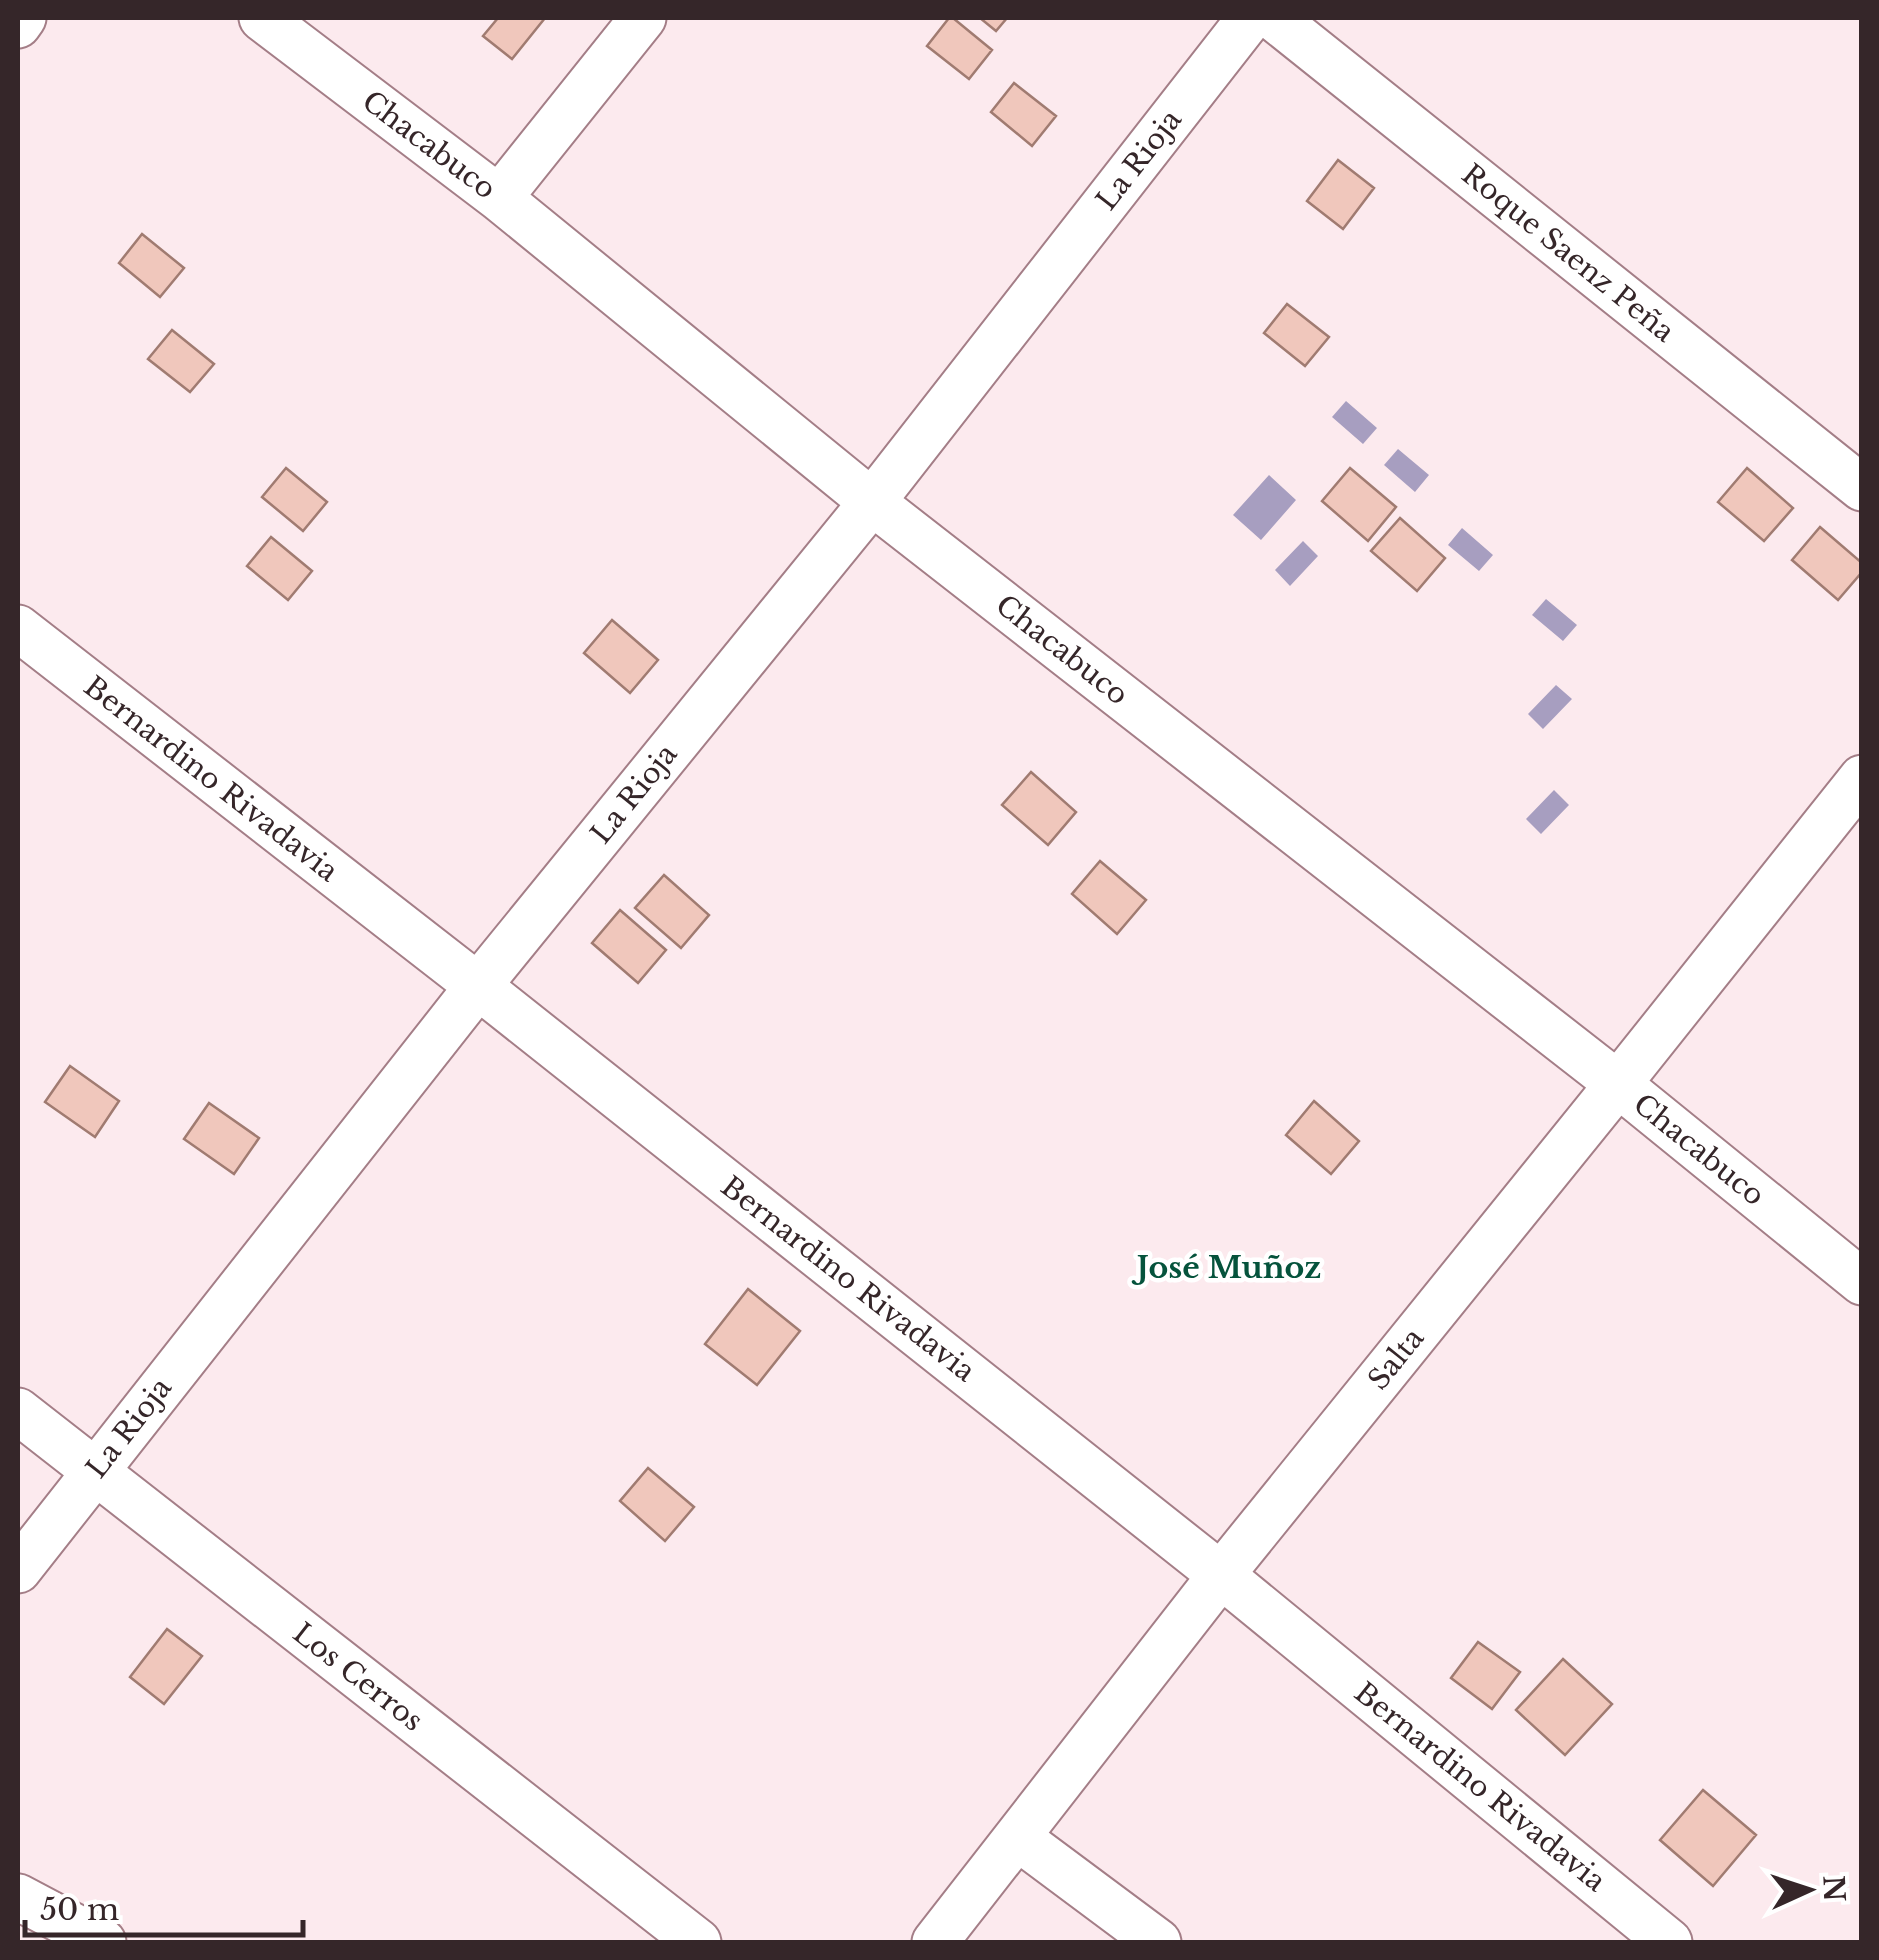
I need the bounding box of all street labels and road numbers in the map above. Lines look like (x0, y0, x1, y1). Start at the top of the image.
street label: Chacabuco (355, 83, 503, 207)
street label: La Rioja (1089, 103, 1189, 217)
street label: Roque Saenz Peña (1455, 157, 1682, 350)
street label: Chacabuco (989, 588, 1135, 712)
street label: Bernardino Rivadavia (77, 669, 345, 889)
street label: La Rioja (583, 737, 685, 851)
street label: Chacabuco (1627, 1087, 1771, 1213)
street label: Bernardino Rivadavia (714, 1169, 982, 1389)
street label: Salta (1361, 1321, 1432, 1397)
street label: La Rioja (79, 1371, 179, 1485)
street label: Los Cerros (286, 1615, 430, 1739)
street label: Bernardino Rivadavia (1348, 1675, 1613, 1899)

